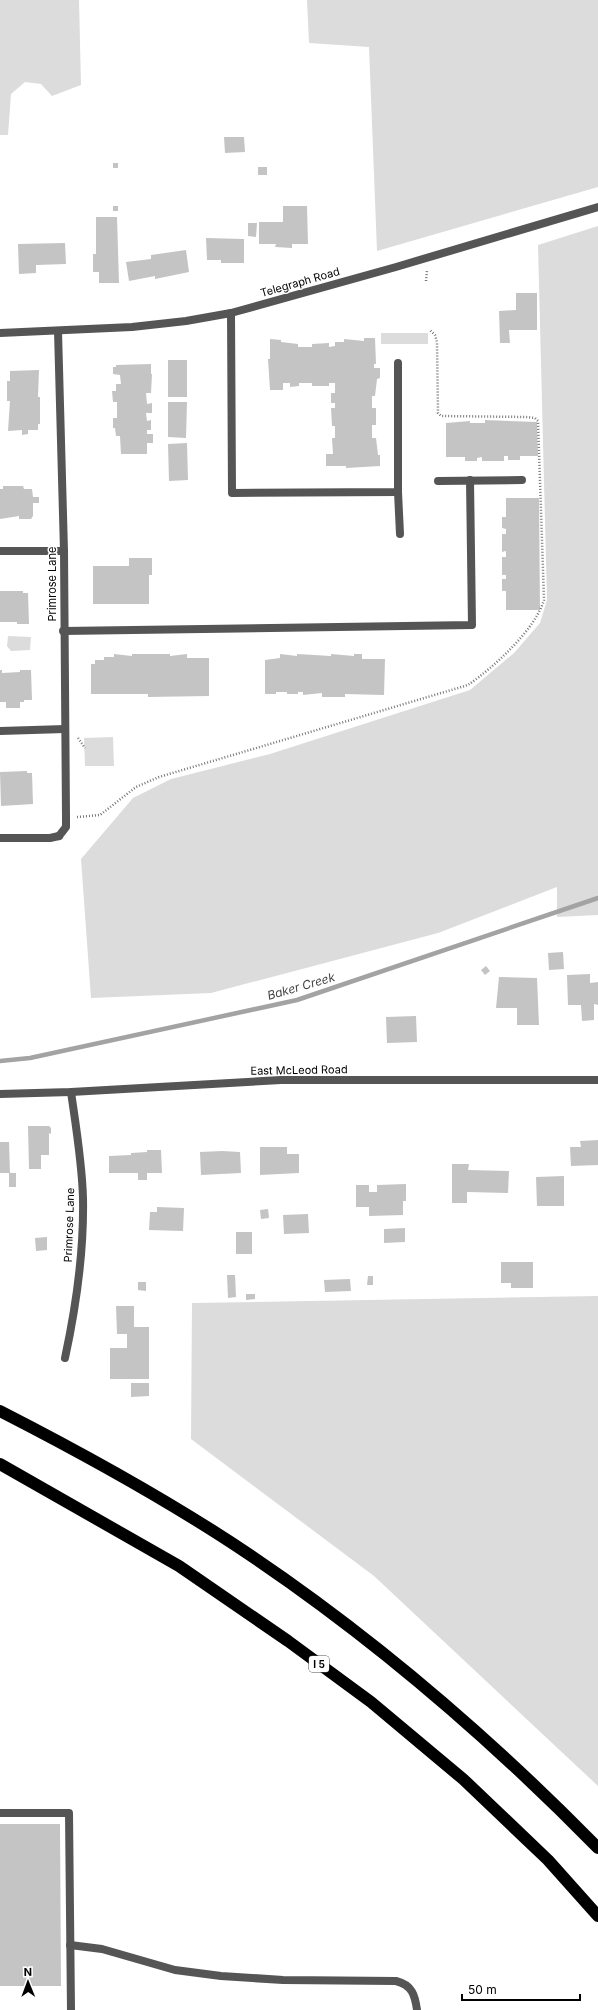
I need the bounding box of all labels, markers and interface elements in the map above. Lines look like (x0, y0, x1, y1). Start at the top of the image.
street label: Telegraph Road (259, 264, 341, 300)
street label: Primrose Lane (45, 547, 59, 621)
water label: Baker Creek (265, 969, 337, 1003)
street label: East McLeod Road (250, 1062, 348, 1078)
street label: Primrose Lane (61, 1187, 77, 1263)
road number: I 5 (309, 1656, 329, 1672)
north arrow (8, 1962, 48, 2002)
text: N (24, 1965, 32, 1979)
scale bar (462, 1976, 580, 2002)
text: 50 m (468, 1982, 497, 1997)

